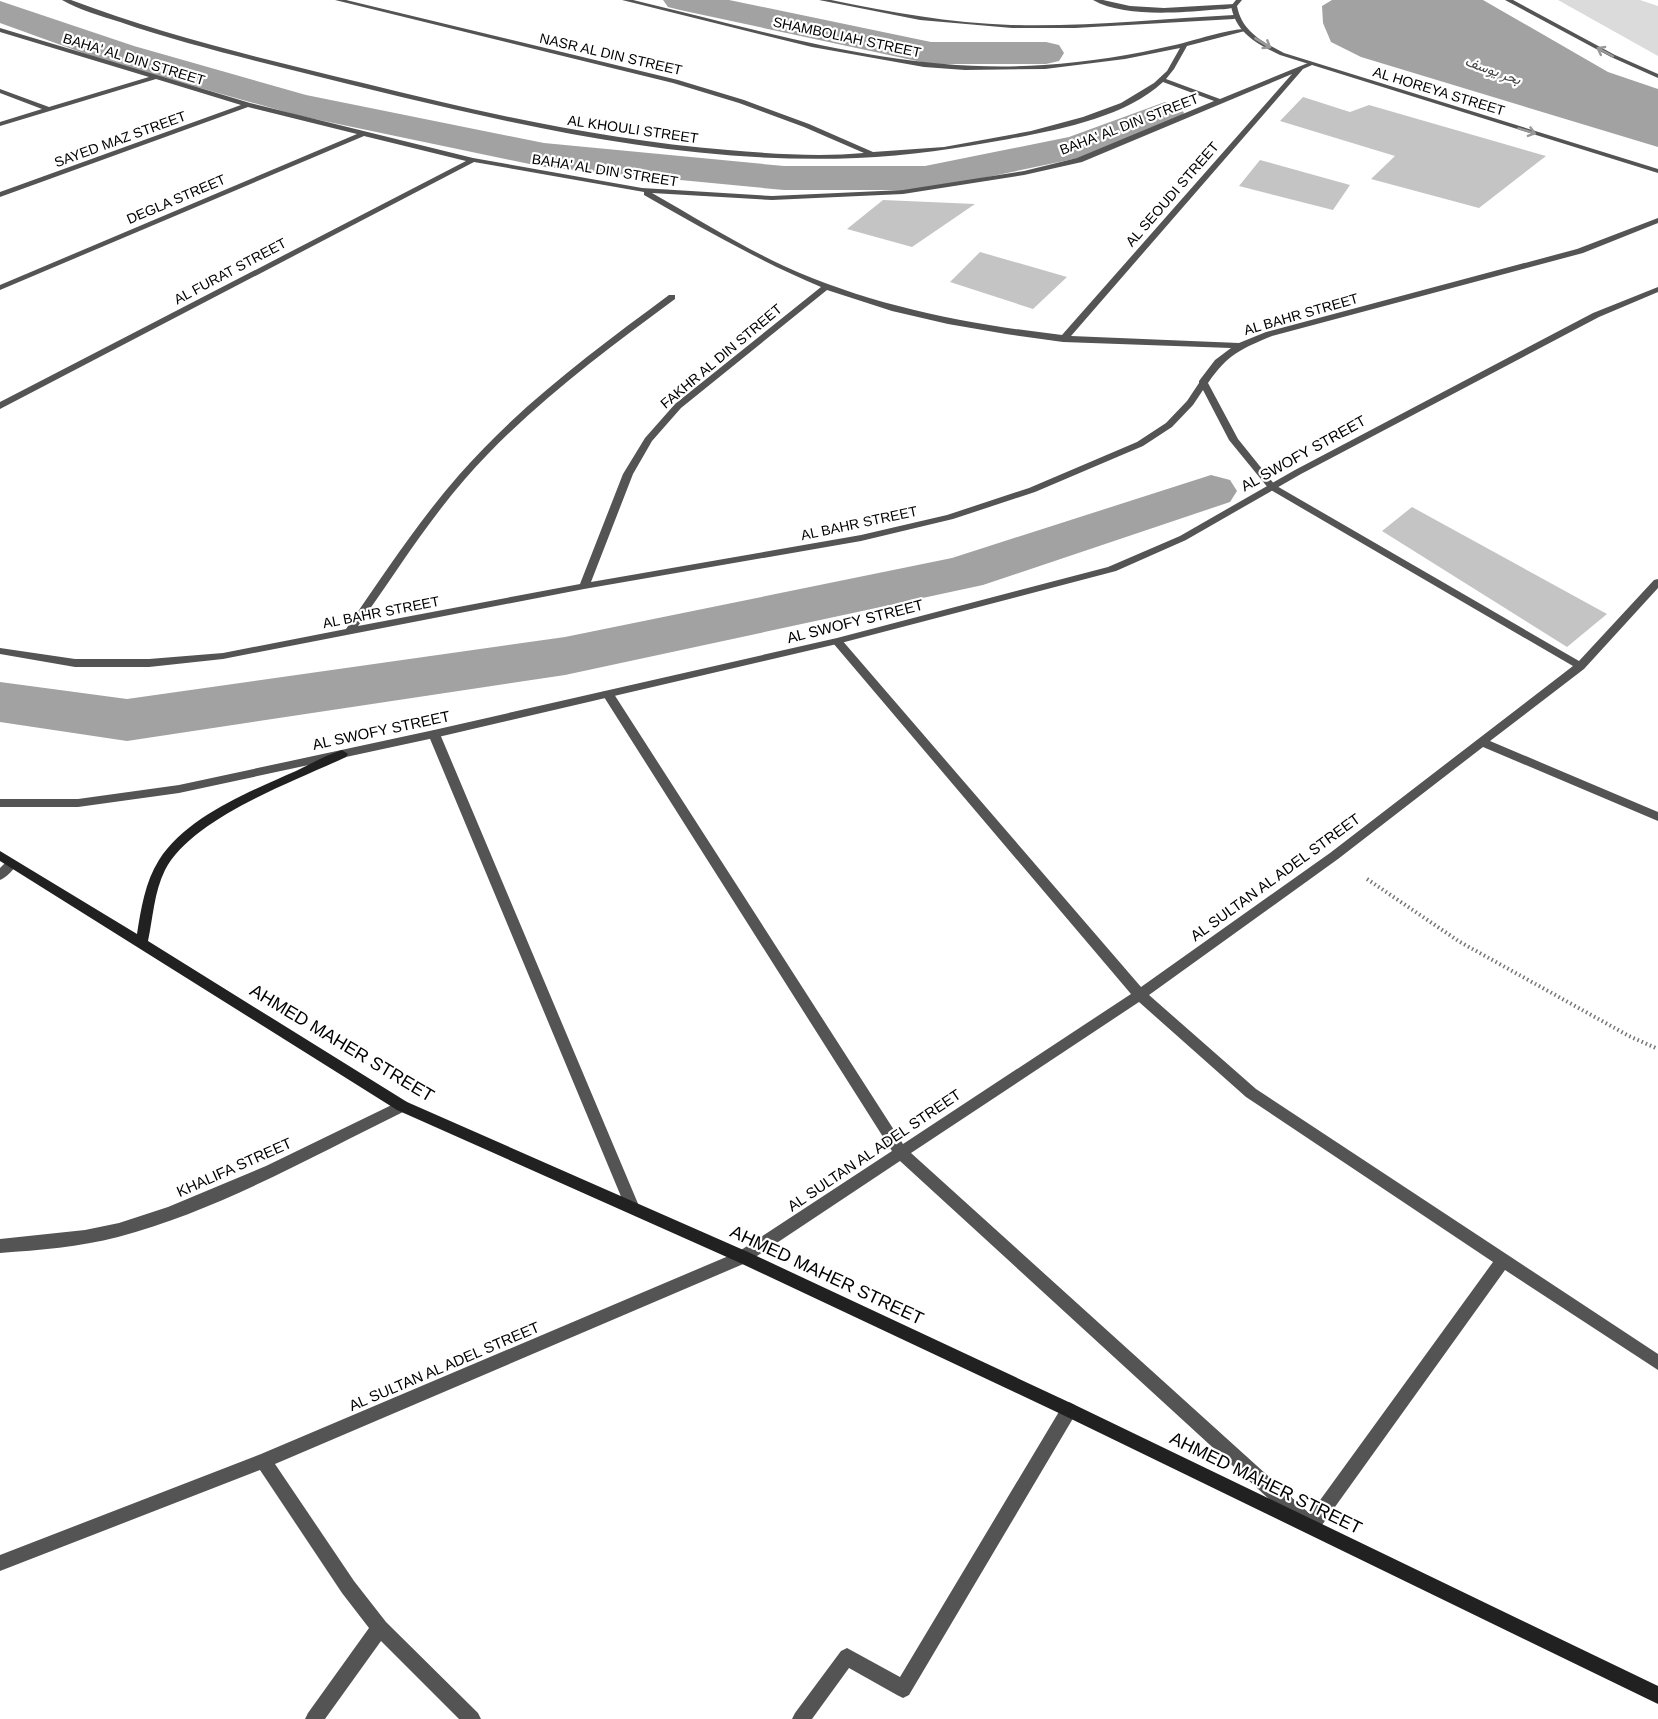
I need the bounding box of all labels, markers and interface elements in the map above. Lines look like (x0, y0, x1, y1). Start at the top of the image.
street label: SHAMBOLIAH STREET (772, 13, 923, 61)
street label: BAHA' AL DIN STREET (61, 30, 207, 88)
street label: NASR AL DIN STREET (538, 30, 684, 78)
one-way arrow (1254, 38, 1271, 50)
one-way arrow (1596, 46, 1614, 57)
water label: بحر يوسف (1463, 53, 1524, 89)
street label: AL HOREYA STREET (1371, 63, 1507, 119)
street label: BAHA' AL DIN STREET (1057, 90, 1201, 158)
street label: SAYED MAZ STREET (52, 108, 188, 170)
street label: AL KHOULI STREET (567, 112, 700, 146)
one-way arrow (1517, 126, 1536, 137)
street label: AL SEOUDI STREET (1122, 138, 1222, 250)
street label: BAHA' AL DIN STREET (531, 151, 680, 190)
street label: DEGLA STREET (124, 171, 228, 227)
street label: AL FURAT STREET (171, 234, 289, 307)
street label: AL BAHR STREET (1242, 290, 1361, 338)
street label: FAKHR AL DIN STREET (657, 300, 785, 411)
street label: AL SWOFY STREET (1238, 412, 1368, 494)
street label: AL BAHR STREET (799, 503, 919, 543)
street label: AL BAHR STREET (321, 593, 441, 631)
street label: AL SWOFY STREET (785, 596, 925, 646)
street label: AL SWOFY STREET (311, 707, 451, 753)
street label: AL SULTAN AL ADEL STREET (1187, 810, 1363, 944)
street label: AHMED MAHER STREET (246, 980, 438, 1106)
street label: AL SULTAN AL ADEL STREET (784, 1086, 964, 1214)
street label: KHALIFA STREET (174, 1134, 294, 1200)
street label: AHMED MAHER STREET (727, 1221, 927, 1329)
street label: AL SULTAN AL ADEL STREET (346, 1318, 542, 1414)
street label: AHMED MAHER STREET (1167, 1428, 1365, 1538)

